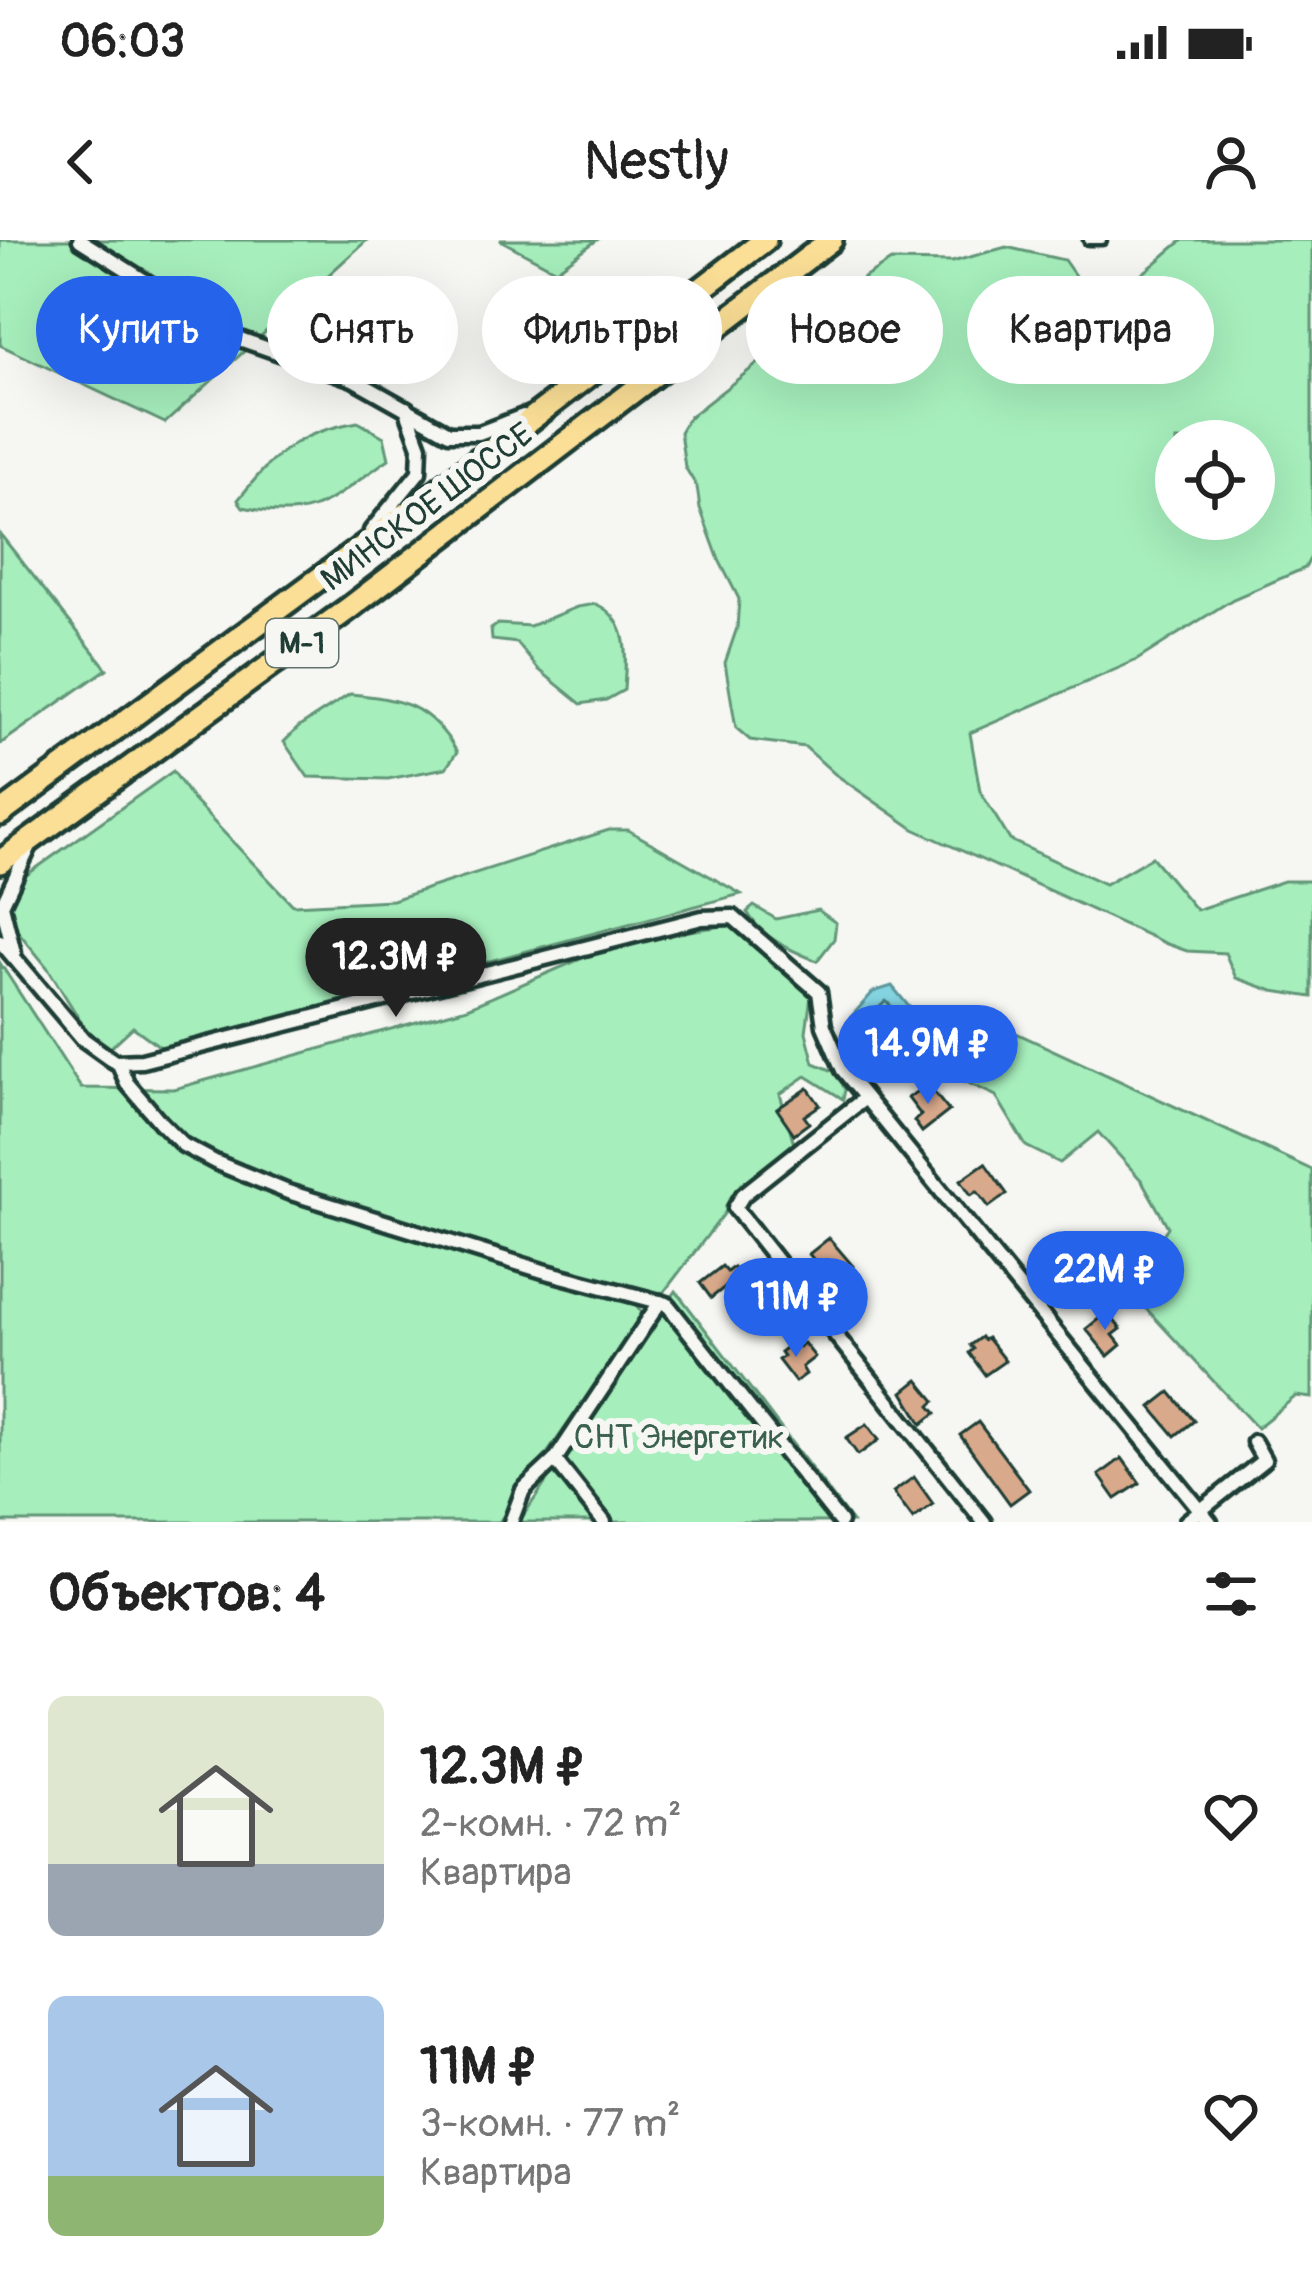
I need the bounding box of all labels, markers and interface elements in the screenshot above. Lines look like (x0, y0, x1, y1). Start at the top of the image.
text: 06:03 (60, 14, 185, 70)
text: Nestly (584, 128, 728, 196)
icon: back (48, 129, 114, 195)
icon: person (1198, 129, 1264, 195)
chip: Купить (36, 276, 243, 384)
chip: Снять (267, 276, 458, 384)
chip: Фильтры (482, 276, 722, 384)
chip: Новое (746, 276, 943, 384)
chip: Квартира (967, 276, 1214, 384)
street label: МИНСКОЕ ШОССЕ (313, 414, 541, 600)
map controls (1155, 420, 1275, 540)
button: locate (1155, 420, 1275, 540)
road number: М-1 (266, 619, 338, 667)
pin: 12.3M ₽ (285, 918, 507, 1020)
text: 12.3M ₽ (332, 932, 460, 981)
pin: 14.9M ₽ (817, 1005, 1039, 1107)
text: 14.9M ₽ (865, 1019, 991, 1068)
pin: 22M ₽ (1021, 1231, 1189, 1333)
text: 22M ₽ (1053, 1245, 1157, 1294)
pin: 11M ₽ (712, 1258, 880, 1360)
text: 11M ₽ (751, 1272, 841, 1321)
park label: СНТ Энергетик (574, 1417, 784, 1458)
icon: filters (1198, 1561, 1264, 1627)
text: Объектов: 4 (48, 1562, 325, 1626)
text: 12.3M ₽ (420, 1735, 586, 1799)
icon: home (144, 1744, 288, 1888)
icon: heart (1198, 1783, 1264, 1849)
text: 2-комн. · 72 m² (420, 1799, 682, 1848)
text: Квартира (420, 1848, 572, 1897)
text: 11M ₽ (420, 2035, 538, 2099)
icon: home (144, 2044, 288, 2188)
icon: heart (1198, 2083, 1264, 2149)
text: 3-комн. · 77 m² (420, 2099, 680, 2148)
text: Квартира (420, 2148, 572, 2197)

